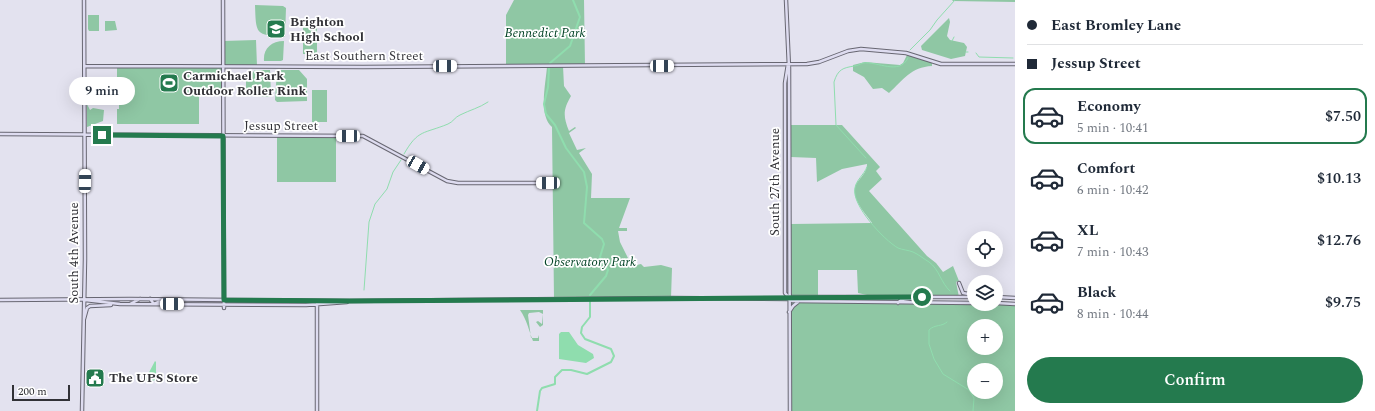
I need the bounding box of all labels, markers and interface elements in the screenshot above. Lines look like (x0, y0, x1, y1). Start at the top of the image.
place label: Brighton High School (290, 12, 364, 47)
text: East Bromley Lane (1051, 14, 1181, 37)
school or university icon: Brighton High School (265, 18, 287, 40)
park label: Bennedict Park (504, 23, 586, 43)
street label: East Southern Street (305, 46, 423, 66)
text: Jessup Street (1051, 52, 1141, 75)
car (433, 60, 457, 72)
car (650, 60, 674, 72)
place label: Carmichael Park Outdoor Roller Rink (183, 66, 307, 101)
sports icon: Carmichael Park Outdoor Roller Rink (158, 72, 180, 94)
callout: 9 min (69, 77, 135, 105)
text: 9 min (85, 81, 119, 101)
text: Economy (1077, 95, 1141, 118)
icon: car (1029, 98, 1065, 134)
text: $7.50 (1325, 105, 1361, 128)
street label: Jessup Street (244, 116, 319, 136)
text: 5 min · 10:41 (1077, 118, 1149, 138)
route end (93, 126, 111, 144)
street label: South 27th Avenue (765, 128, 785, 236)
car (336, 130, 360, 142)
car (405, 154, 431, 176)
text: Comfort (1077, 157, 1135, 180)
icon: car (1029, 160, 1065, 196)
text: $10.13 (1317, 167, 1361, 190)
car (79, 169, 91, 193)
car (536, 177, 560, 189)
text: 6 min · 10:42 (1077, 180, 1149, 200)
street label: South 4th Avenue (64, 202, 84, 304)
text: XL (1077, 219, 1098, 242)
icon: car (1029, 222, 1065, 258)
text: $12.76 (1317, 229, 1361, 252)
map controls (967, 231, 1003, 399)
button: locate (967, 231, 1003, 267)
text: 7 min · 10:43 (1077, 242, 1149, 262)
park label: Observatory Park (544, 252, 636, 272)
button: layers (967, 275, 1003, 311)
text: Black (1077, 281, 1116, 304)
icon: car (1029, 284, 1065, 320)
route start (913, 288, 931, 306)
text: $9.75 (1325, 291, 1361, 314)
car (160, 298, 184, 310)
text: 8 min · 10:44 (1077, 304, 1149, 324)
button: + (967, 319, 1003, 355)
button: Confirm (1027, 357, 1363, 403)
button: − (967, 363, 1003, 399)
public building icon: The UPS Store (84, 367, 106, 389)
place label: The UPS Store (109, 368, 198, 388)
scale bar (12, 383, 70, 402)
text: 200 m (18, 383, 47, 400)

